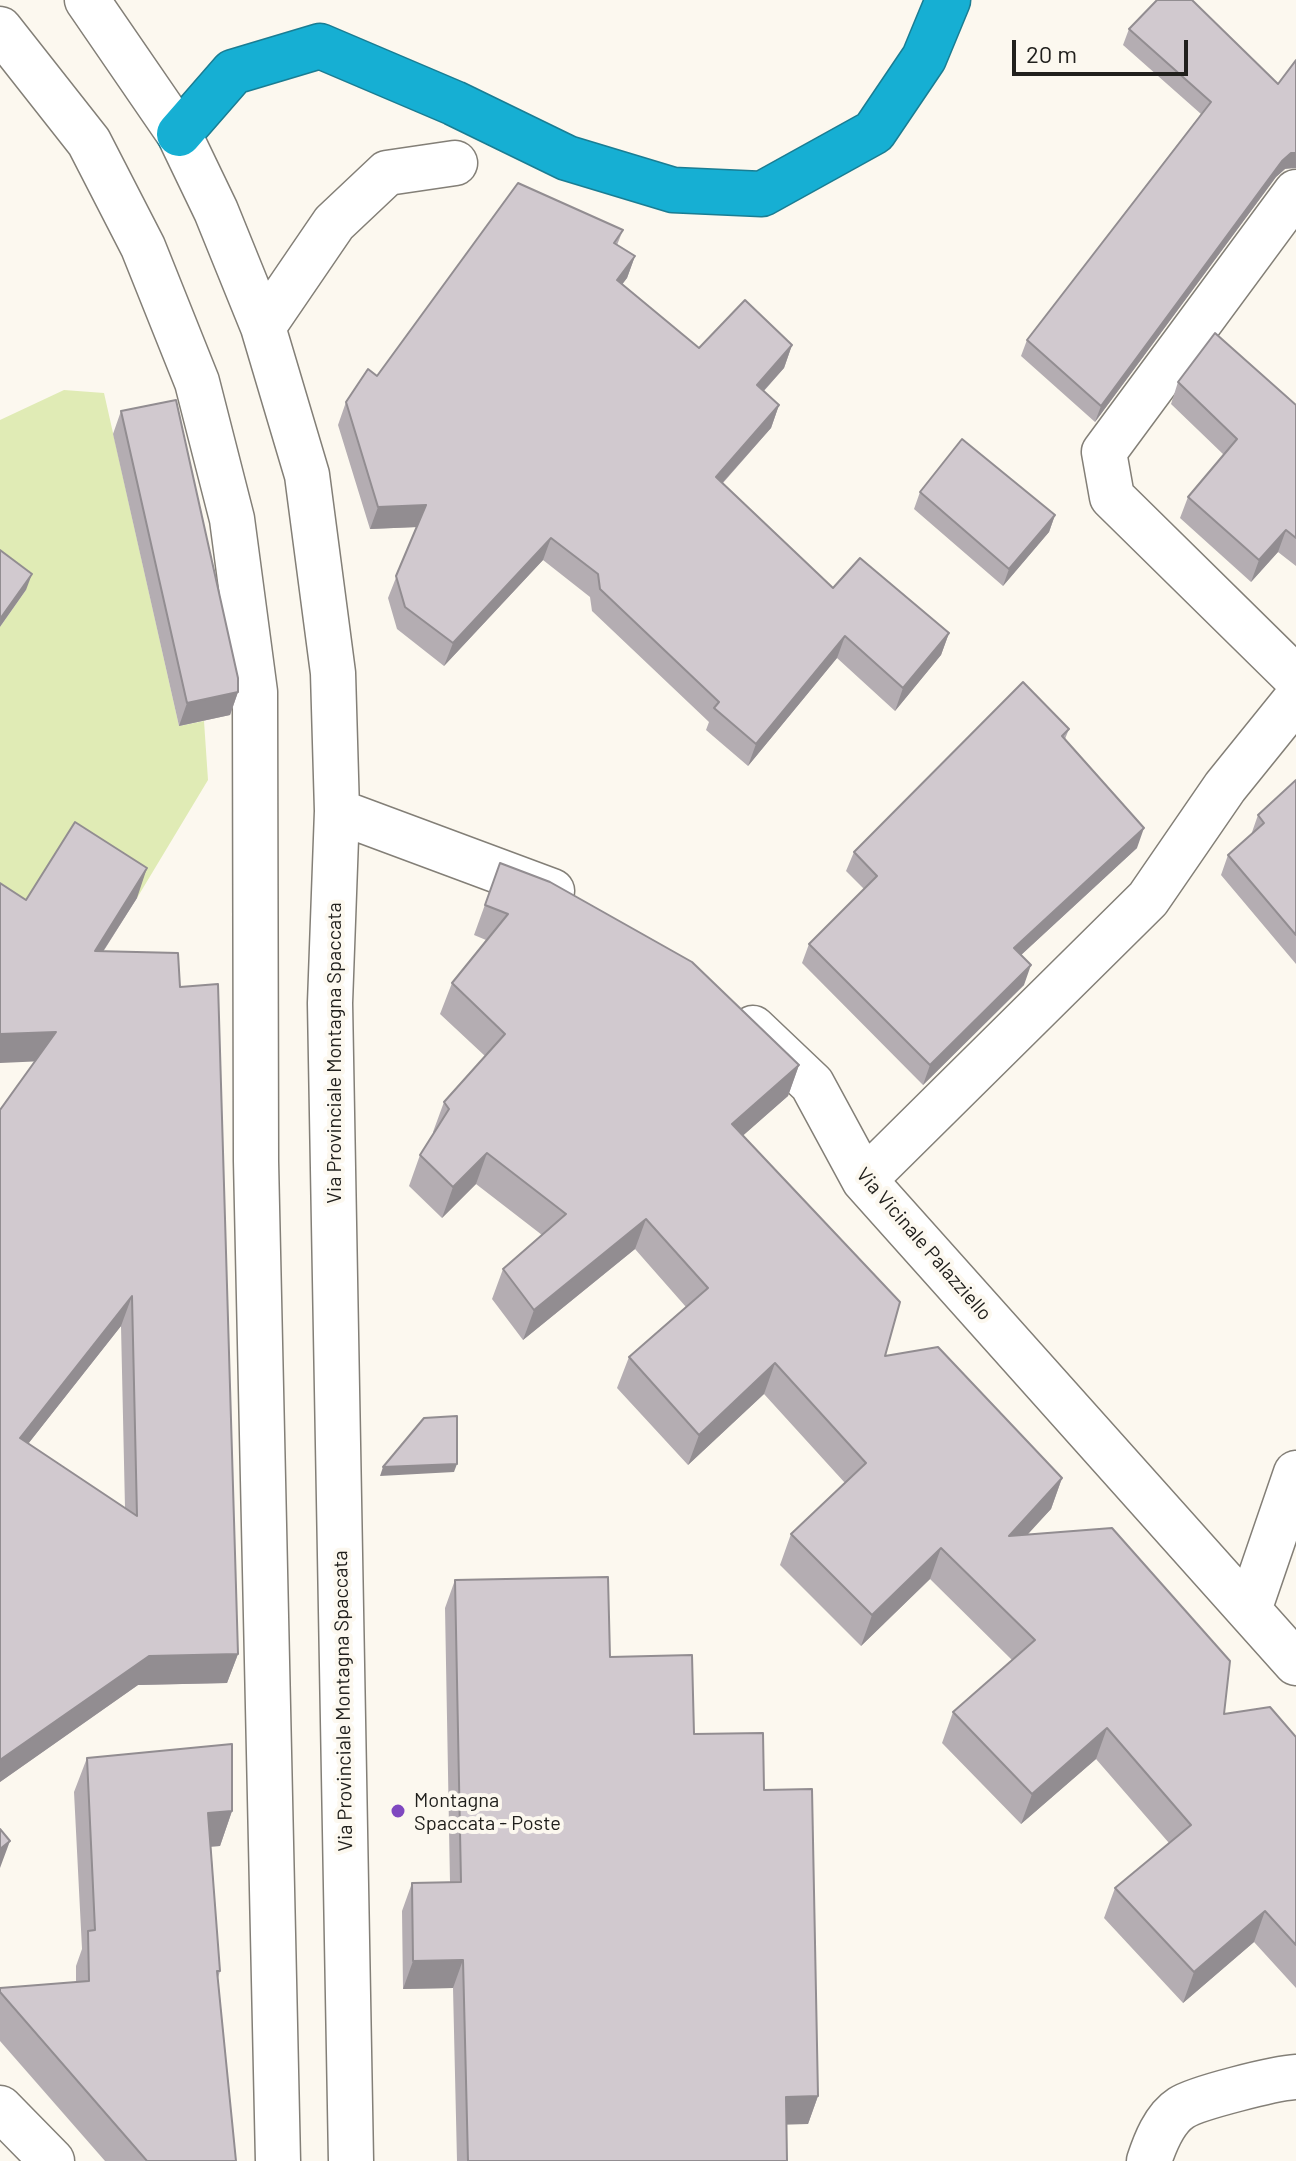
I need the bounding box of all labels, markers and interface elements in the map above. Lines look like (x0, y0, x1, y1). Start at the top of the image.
scale bar (1016, 24, 1192, 74)
text: 20 m (1026, 39, 1077, 68)
street label: Via Provinciale Montagna Spaccata (322, 902, 346, 1204)
street label: Via Vicinale Palazziello (851, 1163, 997, 1325)
street label: Via Provinciale Montagna Spaccata (328, 1550, 358, 1852)
place label: Montagna Spaccata - Poste (414, 1788, 561, 1835)
marker: Montagna Spaccata - Poste (389, 1802, 407, 1820)

